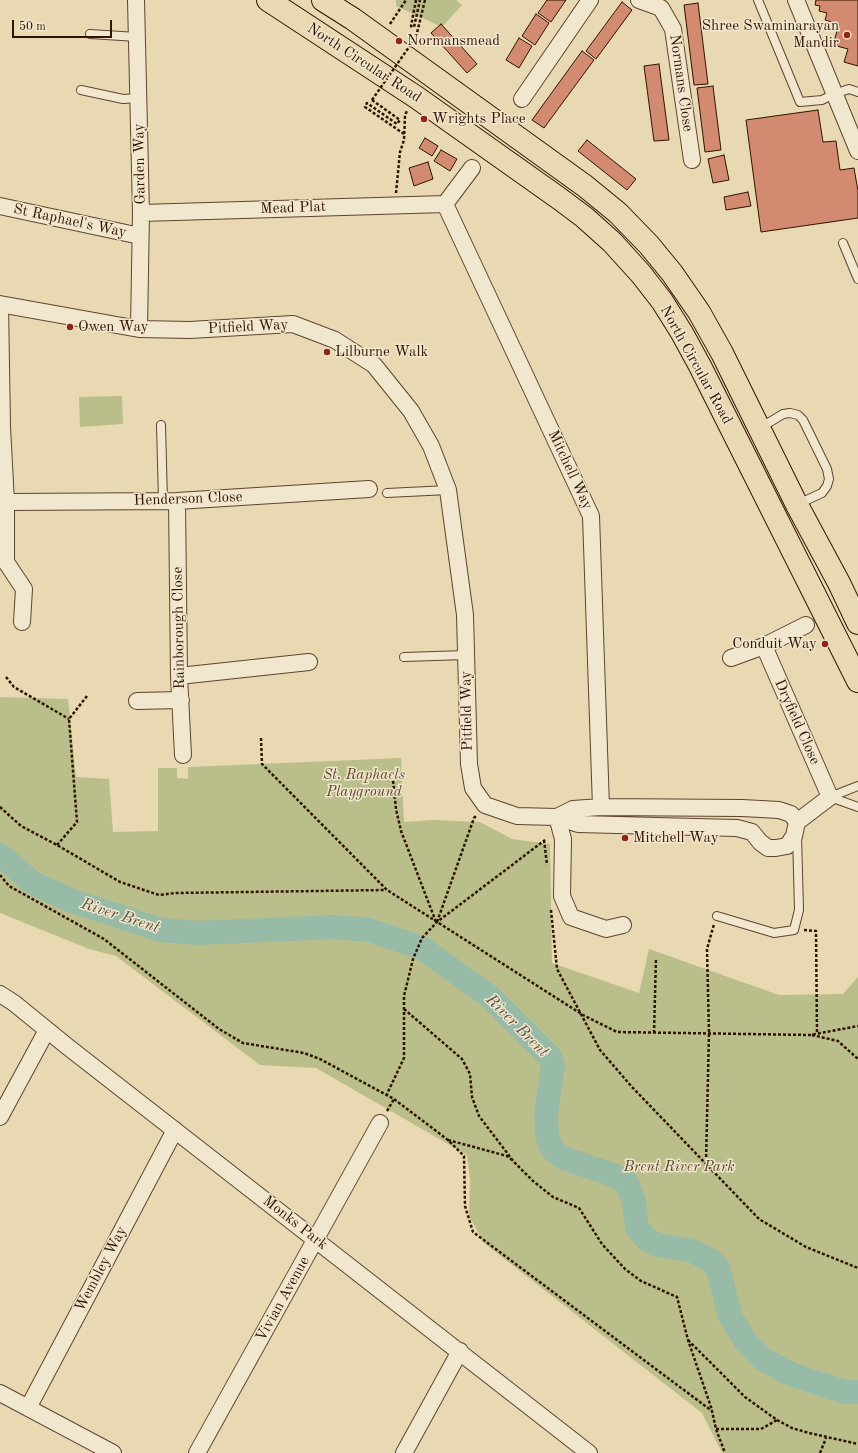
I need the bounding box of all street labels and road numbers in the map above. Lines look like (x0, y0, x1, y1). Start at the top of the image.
street label: North Circular Road (303, 19, 425, 107)
street label: Normans Close (665, 33, 697, 133)
street label: Garden Way (130, 123, 150, 205)
street label: Mead Plat (260, 198, 326, 218)
street label: St Raphael's Way (12, 200, 128, 242)
street label: North Circular Road (656, 303, 736, 427)
street label: Pitfield Way (207, 316, 289, 338)
street label: Mitchell Way (544, 427, 596, 513)
street label: Henderson Close (133, 488, 243, 510)
street label: Rainborough Close (169, 567, 189, 689)
street label: Pitfield Way (457, 671, 477, 751)
street label: Dryfield Close (770, 676, 824, 768)
street label: Monks Park (259, 1192, 331, 1254)
street label: Wembley Way (71, 1223, 131, 1315)
street label: Vivian Avenue (252, 1253, 314, 1345)

